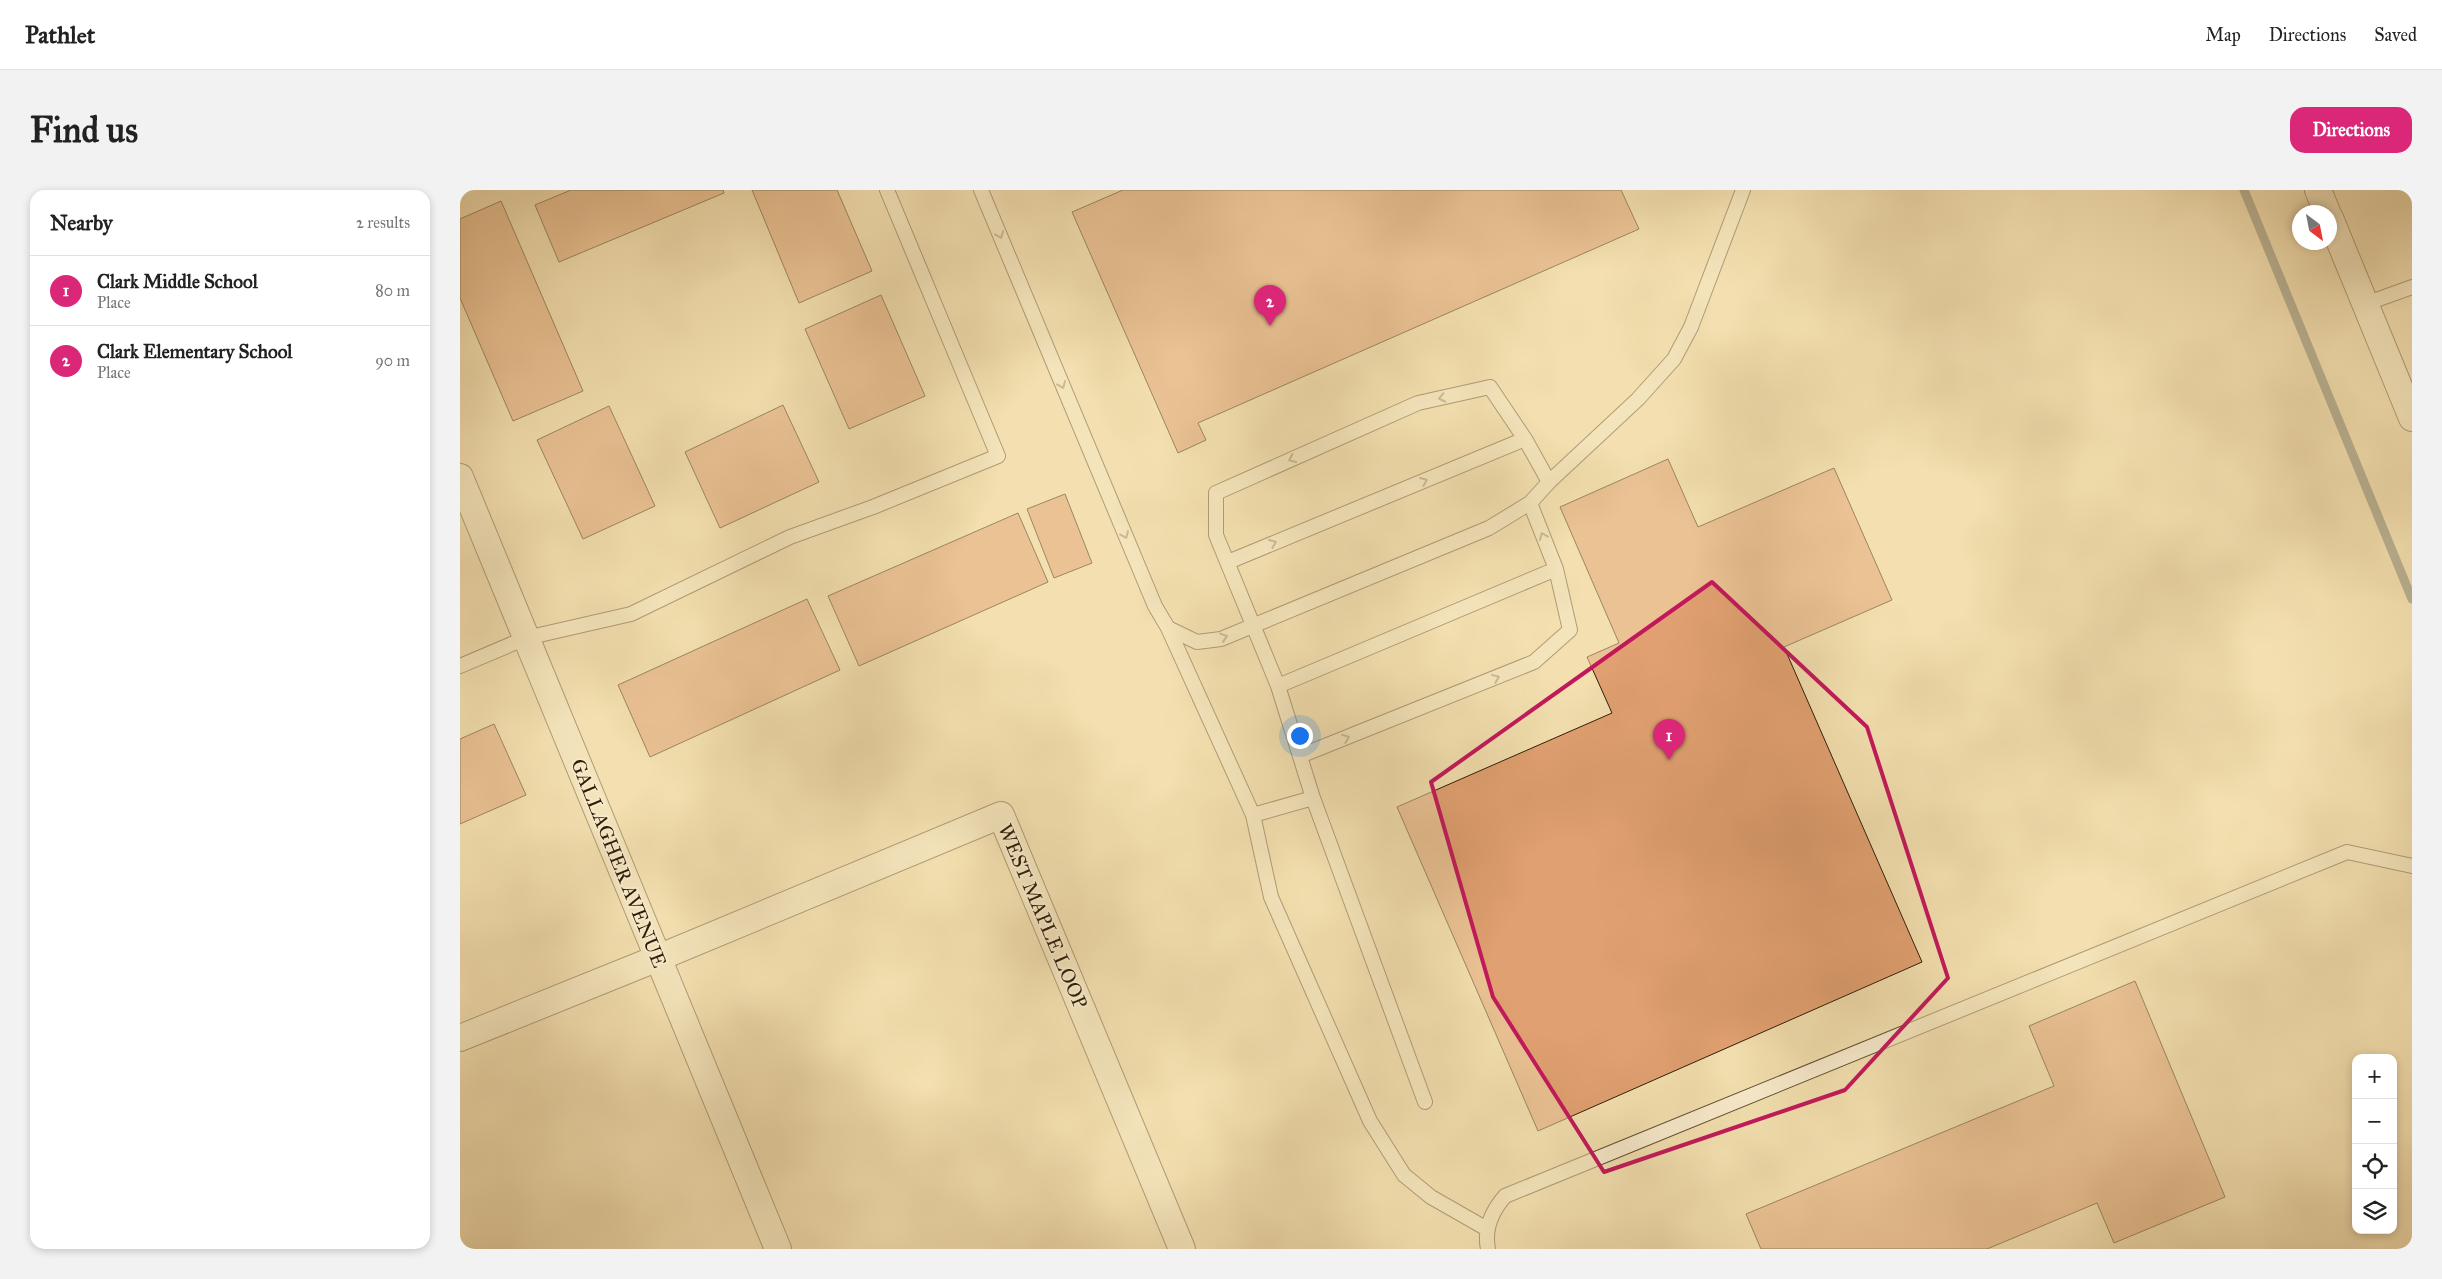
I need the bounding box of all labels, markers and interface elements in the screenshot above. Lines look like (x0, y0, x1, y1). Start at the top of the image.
text: Pathlet (25, 20, 95, 50)
text: Map (2205, 24, 2241, 46)
text: Directions (2269, 24, 2346, 46)
text: Saved (2374, 24, 2417, 46)
button: Directions (2290, 107, 2412, 153)
text: Find us (30, 109, 138, 152)
north arrow (2292, 205, 2337, 250)
text: Nearby (50, 210, 113, 236)
text: 2 results (356, 213, 410, 232)
one-way arrow (993, 230, 1004, 239)
text: Clark Middle School (97, 270, 258, 293)
text: 1 (63, 281, 69, 300)
text: 80 m (375, 281, 410, 300)
pin: 2 (1254, 285, 1286, 326)
text: Place (97, 293, 131, 312)
text: Clark Elementary School (97, 340, 292, 363)
text: 2 (62, 351, 70, 370)
text: 90 m (375, 351, 410, 370)
text: Place (97, 363, 131, 382)
one-way arrow (1056, 380, 1067, 389)
one-way arrow (1438, 392, 1447, 402)
one-way arrow (1288, 453, 1297, 464)
one-way arrow (1419, 477, 1427, 487)
one-way arrow (1119, 530, 1130, 539)
one-way arrow (1539, 532, 1549, 541)
one-way arrow (1269, 539, 1277, 549)
one-way arrow (1220, 633, 1228, 643)
one-way arrow (1491, 673, 1500, 684)
pin: 1 (1653, 719, 1685, 760)
your location (1287, 723, 1313, 749)
one-way arrow (1341, 734, 1349, 744)
street label: GALLAGHER AVENUE (566, 755, 672, 971)
street label: WEST MAPLE LOOP (993, 820, 1093, 1012)
map controls (2352, 1054, 2397, 1234)
button: + (2352, 1054, 2397, 1099)
button: − (2352, 1099, 2397, 1144)
button: locate (2352, 1144, 2397, 1189)
button: layers (2352, 1189, 2397, 1234)

